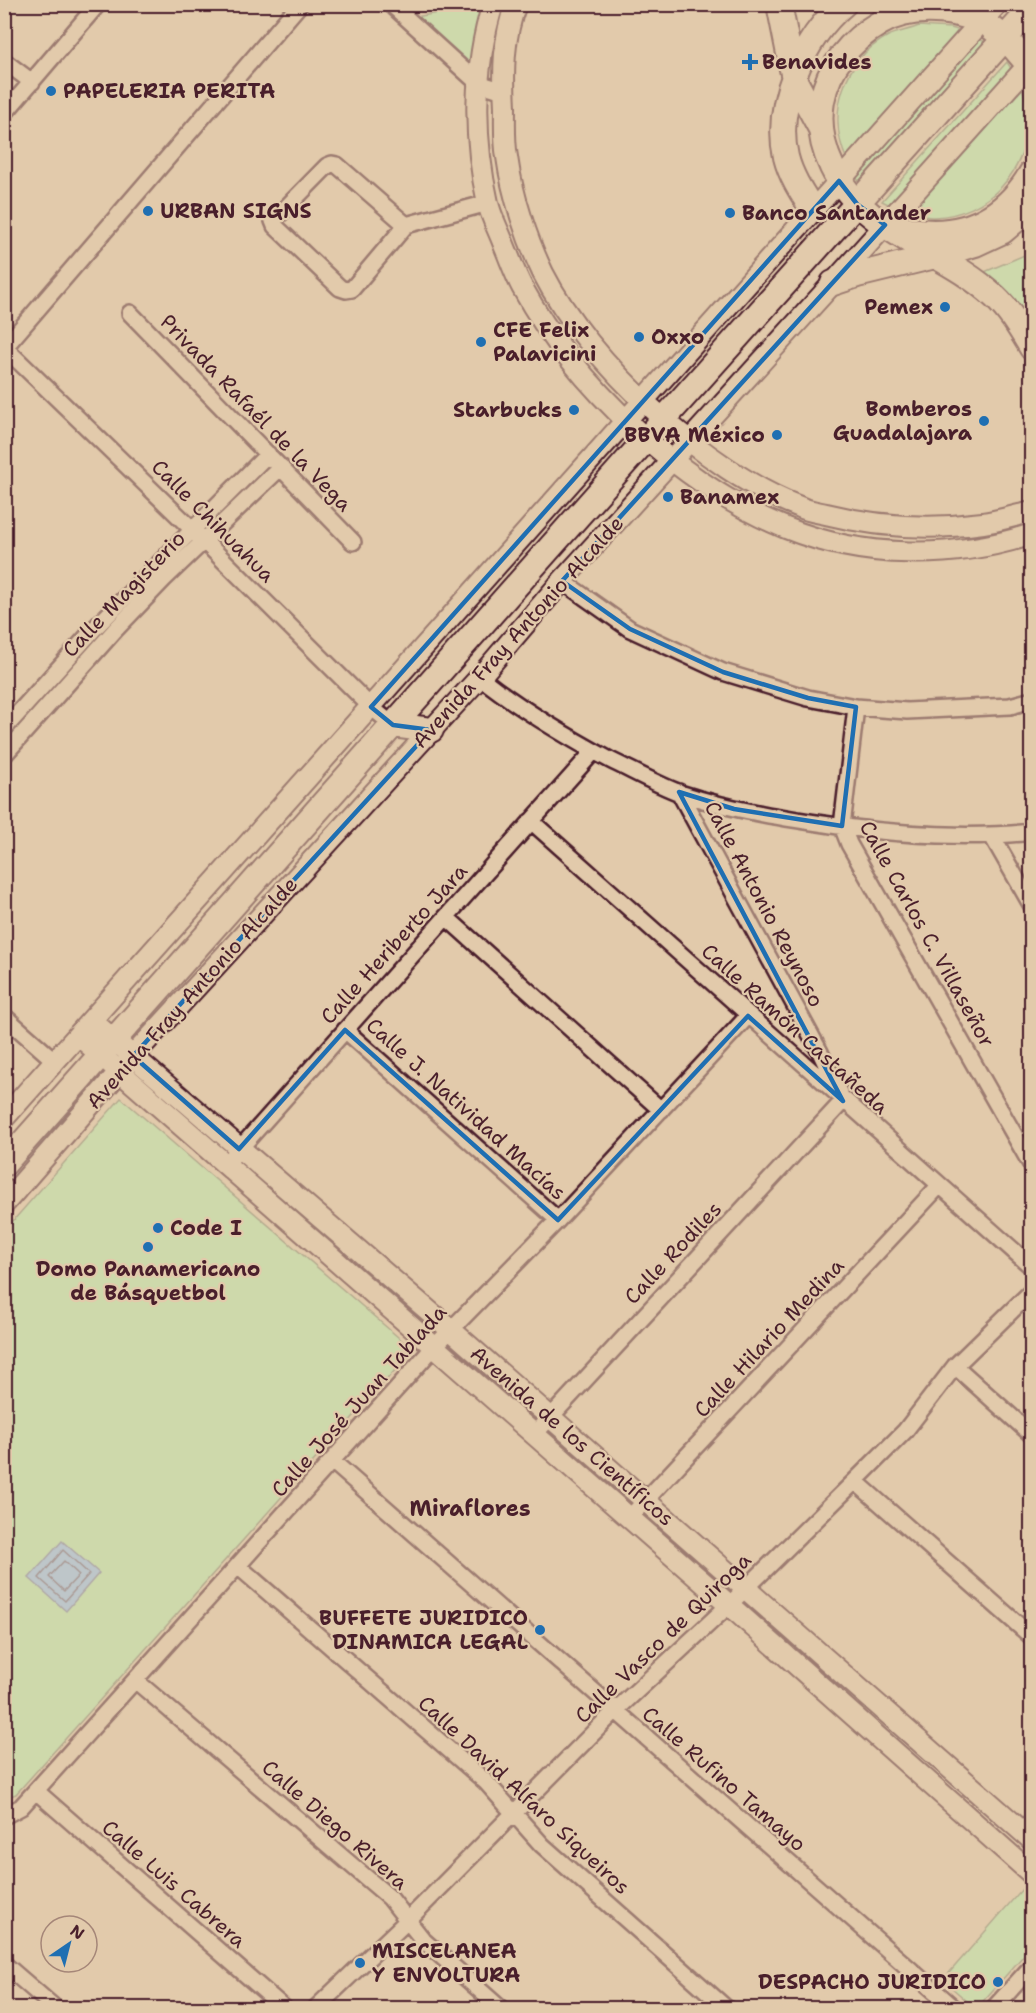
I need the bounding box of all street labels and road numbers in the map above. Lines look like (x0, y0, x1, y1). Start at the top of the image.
street label: Privada Rafaél de la Vega (154, 308, 358, 518)
street label: Calle Chihuahua (145, 453, 281, 589)
street label: Avenida Fray Antonio Alcalde (406, 510, 630, 754)
street label: Calle Magisterio (56, 525, 192, 663)
street label: Calle Antonio Reynoso (698, 796, 830, 1012)
street label: Calle Carlos C. Villaseñor (853, 816, 1001, 1052)
street label: Calle Heriberto Jara (314, 858, 474, 1030)
street label: Avenida Fray Antonio Alcalde (80, 871, 304, 1115)
street label: Calle Ramón Castañeda (695, 937, 895, 1121)
street label: Calle J. Natividad Macías (360, 1012, 572, 1206)
street label: Calle Rodiles (618, 1196, 728, 1310)
street label: Calle Hilario Medina (688, 1252, 850, 1424)
street label: Calle José Juan Tablada (265, 1299, 453, 1503)
street label: Avenida de los Científicos (464, 1340, 680, 1532)
street label: Calle Vasco de Quiroga (569, 1546, 757, 1730)
street label: Calle David Alfaro Siqueiros (412, 1689, 636, 1901)
street label: Calle Rufino Tamayo (636, 1700, 812, 1858)
street label: Calle Diego Rivera (256, 1754, 414, 1896)
street label: Calle Luis Cabrera (96, 1814, 252, 1954)

